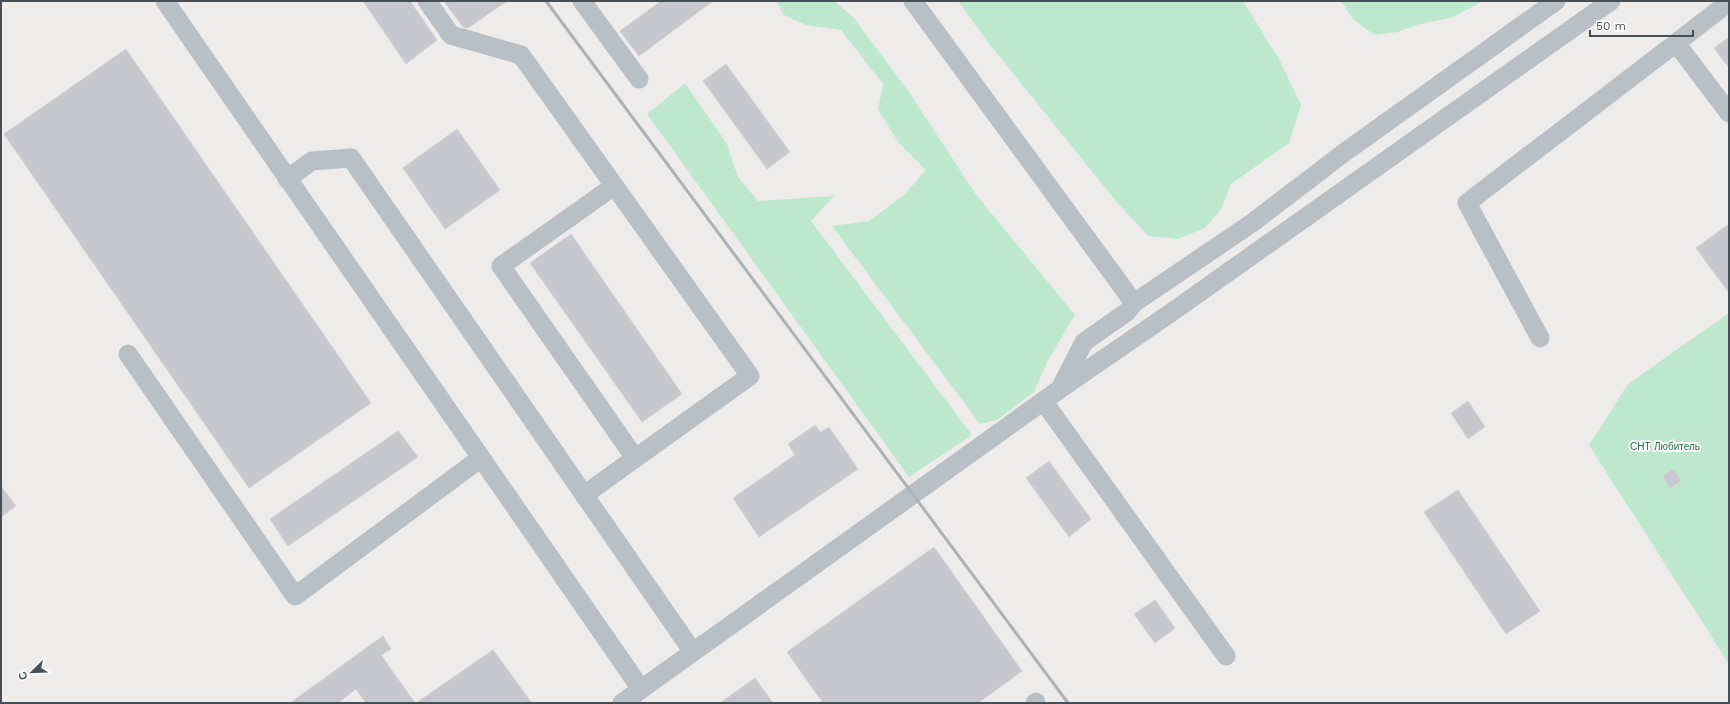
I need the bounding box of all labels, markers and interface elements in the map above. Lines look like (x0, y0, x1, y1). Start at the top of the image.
scale bar (1590, 12, 1693, 38)
text: 50 m (1596, 19, 1626, 33)
park label: СНТ Любитель (1630, 441, 1700, 452)
north arrow (12, 652, 52, 692)
text: С (16, 669, 31, 682)

